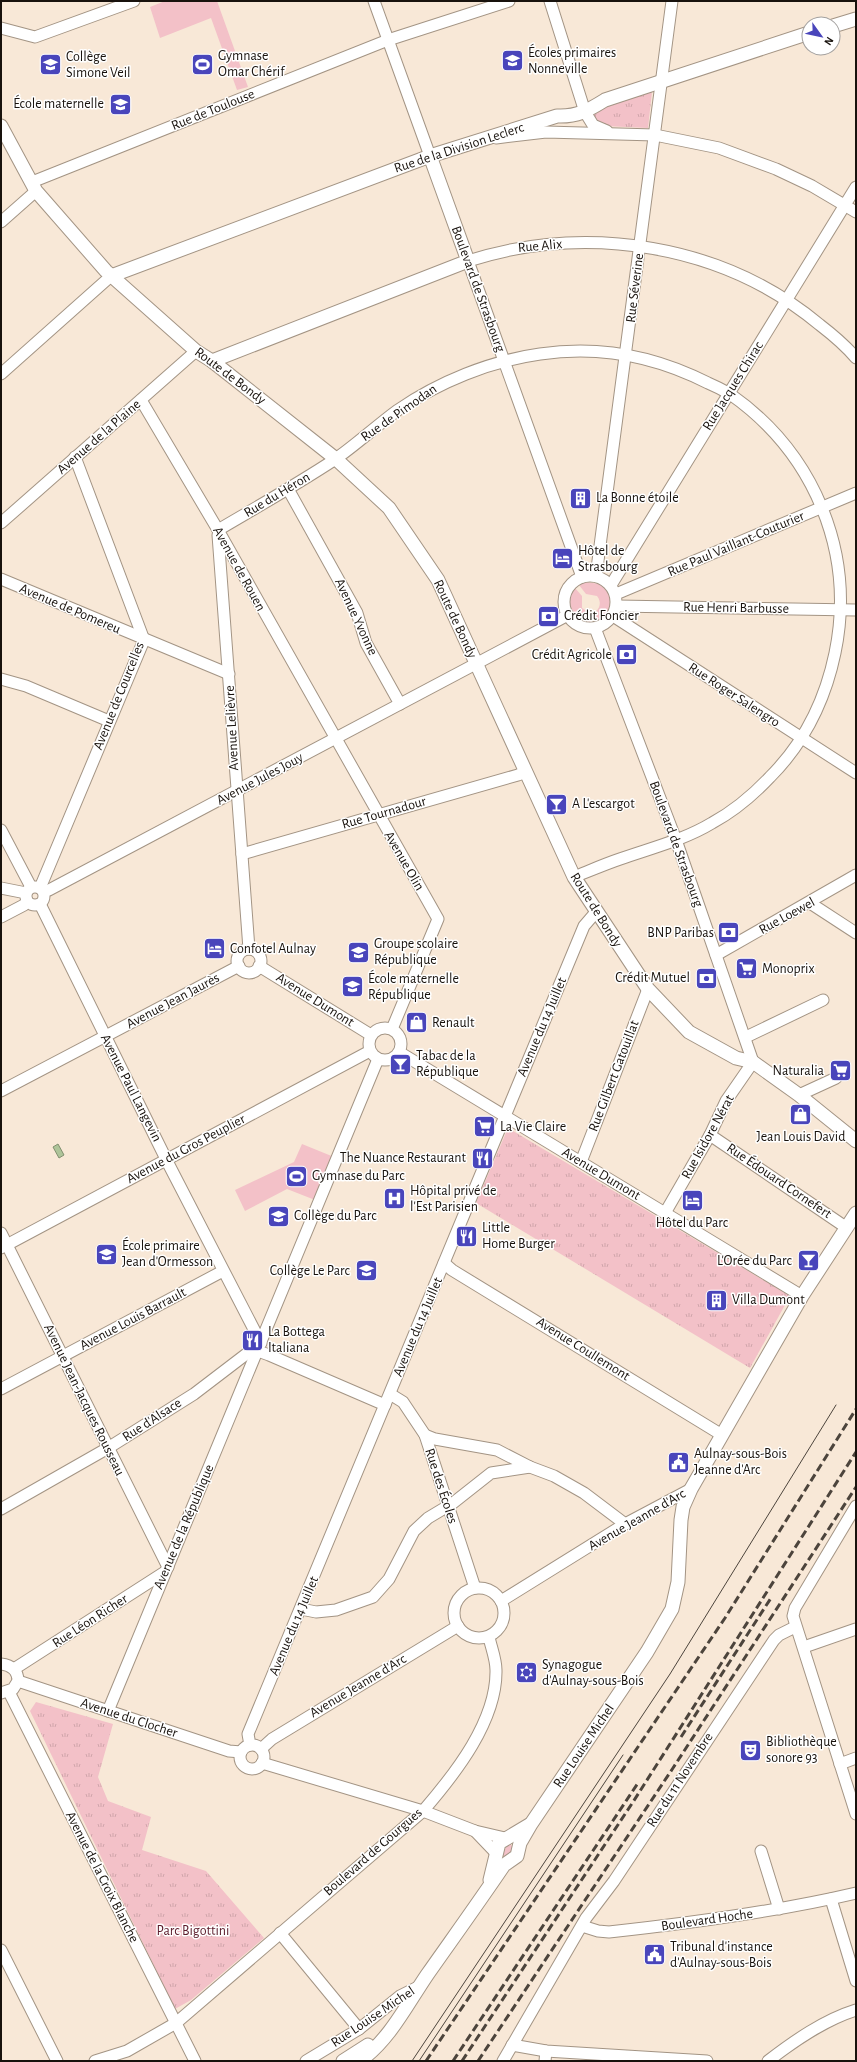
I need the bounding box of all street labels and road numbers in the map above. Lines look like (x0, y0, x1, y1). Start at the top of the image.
street label: Rue de Toulouse (169, 87, 257, 133)
street label: Rue de la Division Leclerc (392, 120, 526, 176)
street label: Boulevard de Strasbourg (449, 224, 507, 354)
street label: Rue Alix (517, 237, 563, 255)
street label: Rue Séverine (624, 252, 646, 324)
street label: Rue Jacques Chirac (700, 339, 766, 433)
street label: Route de Bondy (192, 345, 268, 407)
street label: Rue de Pimodan (359, 382, 439, 444)
street label: Avenue de la Plaine (55, 397, 143, 477)
street label: Rue du Héron (242, 470, 312, 520)
street label: Rue Paul Vaillant-Couturier (666, 509, 807, 579)
street label: Avenue de Rouen (210, 524, 268, 614)
street label: Avenue Yvonne (332, 576, 380, 658)
street label: Route de Bondy (431, 578, 479, 660)
street label: Avenue de Pomereu (17, 581, 123, 637)
street label: Rue Henri Barbusse (683, 600, 789, 616)
street label: Avenue de Courcelles (91, 640, 147, 752)
street label: Rue Roger Salengro (686, 660, 782, 730)
street label: Avenue Lelièvre (223, 685, 241, 771)
street label: Avenue Jules Jouy (214, 750, 306, 808)
street label: Boulevard de Strasbourg (647, 779, 705, 909)
street label: Rue Tournadour (340, 794, 428, 832)
street label: Avenue Olin (381, 829, 427, 893)
street label: Route de Bondy (568, 870, 624, 950)
street label: Rue Loewel (757, 895, 817, 937)
street label: Avenue Jean Jaurès (124, 971, 222, 1031)
street label: Avenue Dumont (274, 971, 357, 1030)
street label: Avenue du 14 Juillet (515, 975, 569, 1079)
street label: Rue Gilbert Gatouillat (586, 1018, 642, 1134)
street label: Avenue Paul Langevin (98, 1032, 164, 1144)
street label: Rue Isidore Nérat (679, 1092, 737, 1181)
street label: Avenue du Gros Peuplier (124, 1112, 248, 1186)
street label: Rue Édouard Cornefert (724, 1138, 836, 1221)
street label: Avenue Dumont (559, 1145, 643, 1203)
street label: Avenue du 14 Juillet (391, 1275, 445, 1379)
street label: Avenue Louis Barrault (78, 1285, 189, 1353)
street label: Avenue Coullemont (534, 1315, 633, 1384)
street label: Avenue Jean-Jacques Rousseau (41, 1322, 127, 1478)
street label: Rue d'Alsace (120, 1396, 184, 1444)
street label: Rue des Écoles (422, 1446, 463, 1525)
street label: Avenue de la République (151, 1463, 217, 1591)
street label: Avenue Jeanne d'Arc (586, 1486, 688, 1553)
street label: Avenue du 14 Juillet (267, 1574, 321, 1678)
street label: Rue Léon Richer (50, 1591, 130, 1650)
street label: Avenue Jeanne d'Arc (307, 1651, 409, 1720)
street label: Avenue du Clocher (79, 1696, 180, 1740)
street label: Rue Louise Michel (551, 1702, 617, 1790)
street label: Rue du 11 Novembre (644, 1730, 716, 1830)
street label: Boulevard de Gourgues (321, 1806, 425, 1898)
street label: Avenue de la Croix Blanche (63, 1809, 141, 1945)
street label: Boulevard Hoche (660, 1907, 754, 1933)
street label: Rue Louise Michel (329, 1984, 417, 2050)

